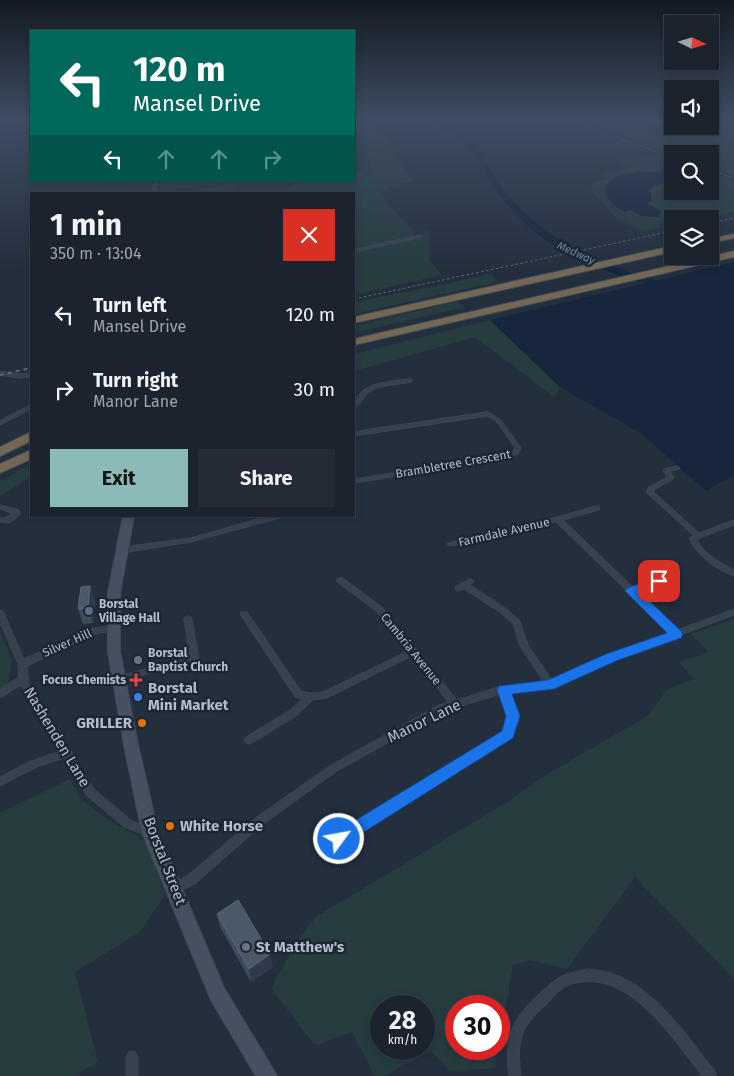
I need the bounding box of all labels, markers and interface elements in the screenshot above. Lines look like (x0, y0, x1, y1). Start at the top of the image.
north arrow (664, 15, 719, 70)
map controls (664, 15, 719, 265)
text: 120 m (133, 48, 226, 90)
icon: left (50, 50, 115, 115)
button: sound (664, 80, 719, 135)
text: Mansel Drive (133, 90, 261, 117)
icon: left (99, 145, 127, 173)
icon: ahead (152, 145, 180, 173)
icon: ahead (205, 145, 233, 173)
icon: right (258, 145, 286, 173)
button: search (664, 145, 719, 200)
text: 1 min (50, 207, 122, 243)
button: close (283, 209, 335, 261)
button: layers (664, 210, 719, 265)
water label: Medway (555, 239, 597, 267)
text: 350 m · 13:04 (50, 244, 141, 263)
text: Turn left (93, 294, 167, 317)
icon: left (50, 301, 78, 329)
text: 120 m (285, 303, 335, 326)
text: Mansel Drive (93, 317, 186, 336)
text: Turn right (93, 369, 178, 392)
icon: right (50, 376, 78, 404)
text: 30 m (294, 378, 335, 401)
text: Manor Lane (93, 392, 178, 411)
street label: Brambletree Crescent (394, 447, 512, 481)
button: Exit (50, 449, 188, 507)
button: Share (198, 449, 335, 507)
street label: Farmdale Avenue (457, 515, 551, 549)
pin (638, 560, 680, 602)
icon: arrive (645, 567, 673, 595)
place label: Borstal Village Hall (98, 597, 161, 625)
marker: Borstal Village Hall (83, 605, 95, 617)
street label: Cambria Avenue (378, 610, 444, 688)
street label: Silver Hill (40, 626, 94, 660)
place label: Borstal Baptist Church (148, 646, 228, 674)
marker: Borstal Baptist Church (132, 654, 144, 666)
place label: Focus Chemists (42, 673, 126, 687)
marker: Focus Chemists (130, 674, 142, 686)
place label: Borstal Mini Market (148, 679, 229, 714)
street label: Nashenden Lane (20, 684, 94, 790)
marker: Borstal Mini Market (132, 691, 144, 703)
street label: Manor Lane (384, 695, 464, 747)
place label: GRILLER (76, 714, 133, 732)
marker: GRILLER (136, 717, 148, 729)
position arrow (312, 812, 364, 864)
street label: Borstal Street (140, 814, 190, 908)
place label: White Horse (180, 817, 263, 835)
marker: White Horse (164, 820, 176, 832)
place label: St Matthew's (256, 938, 344, 956)
marker: St Matthew's (240, 941, 252, 953)
speed limit sign: 30 (445, 995, 510, 1060)
text: 28 (389, 1006, 416, 1036)
text: km/h (388, 1033, 417, 1047)

